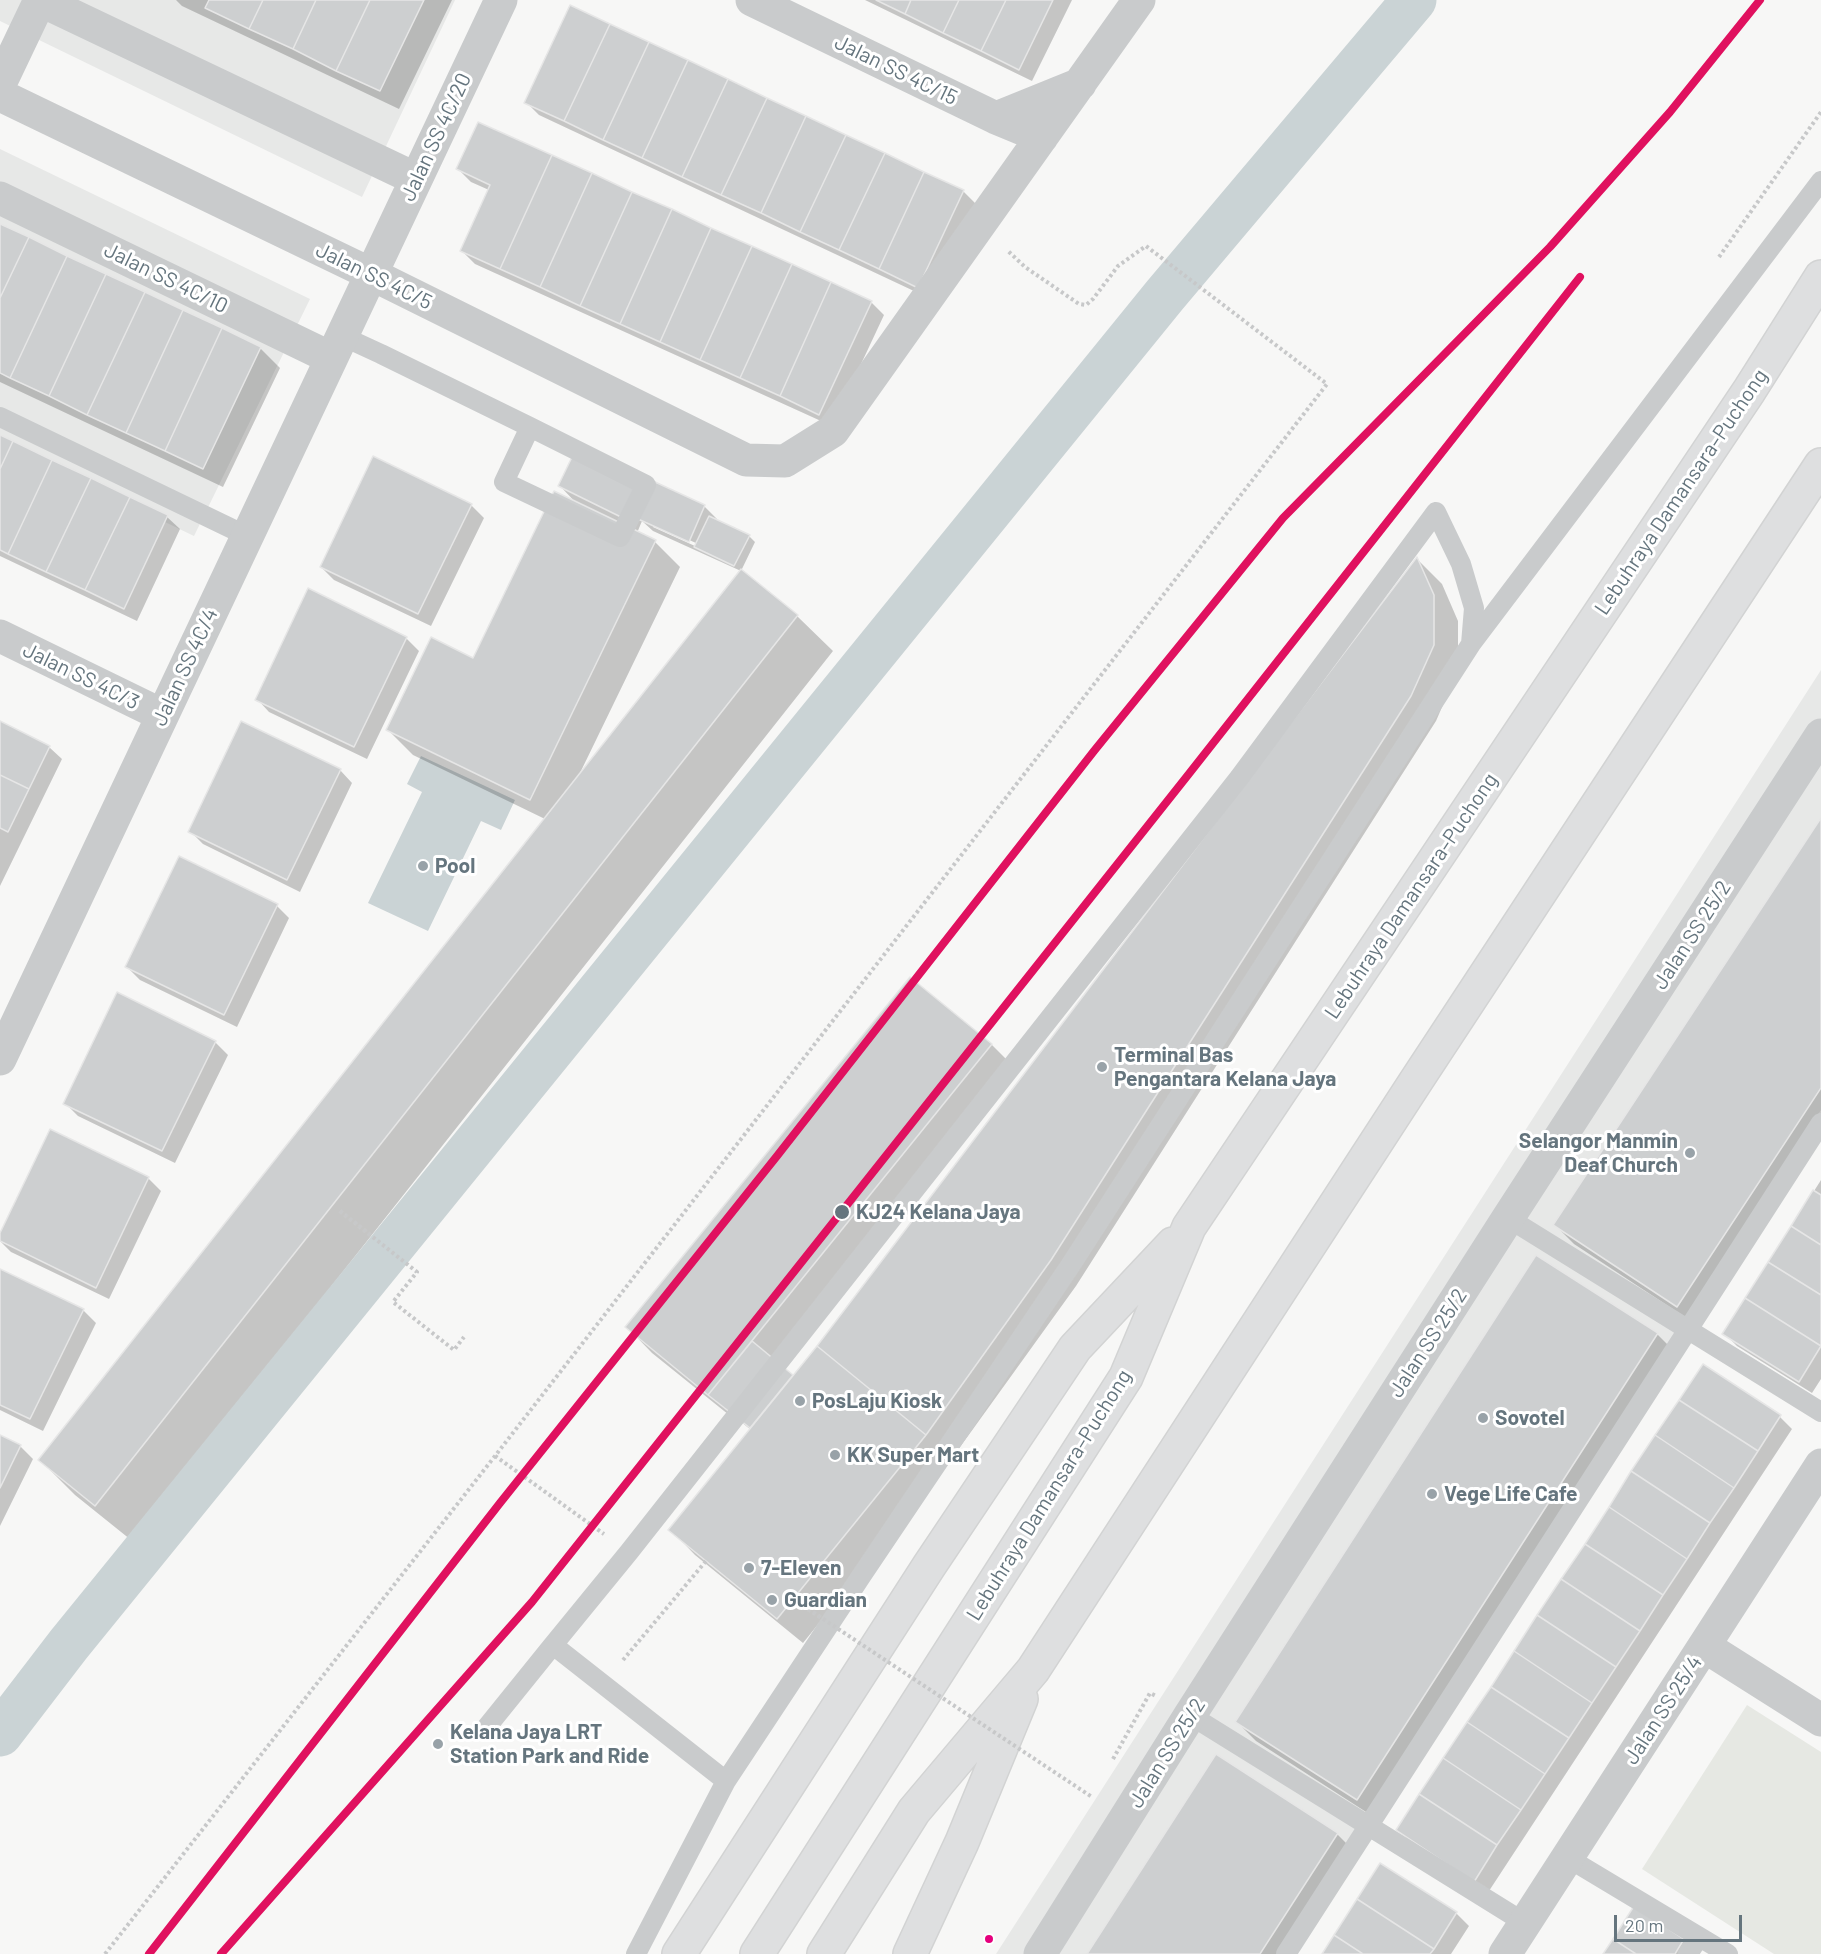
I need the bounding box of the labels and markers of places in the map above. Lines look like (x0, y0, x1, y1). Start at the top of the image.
place label: Pool (435, 853, 475, 879)
marker: Pool (416, 859, 430, 873)
place label: Terminal Bas Pengantara Kelana Jaya (1114, 1042, 1336, 1092)
marker: Terminal Bas Pengantara Kelana Jaya (1095, 1060, 1109, 1074)
place label: Selangor Manmin Deaf Church (1519, 1128, 1678, 1178)
marker: Selangor Manmin Deaf Church (1683, 1146, 1697, 1160)
place label: KJ24 Kelana Jaya (856, 1199, 1021, 1225)
marker: KJ24 Kelana Jaya (833, 1203, 851, 1221)
place label: PosLaju Kiosk (812, 1388, 942, 1414)
marker: PosLaju Kiosk (793, 1394, 807, 1408)
place label: Sovotel (1495, 1405, 1565, 1431)
marker: Sovotel (1476, 1411, 1490, 1425)
place label: KK Super Mart (847, 1442, 979, 1468)
marker: KK Super Mart (828, 1448, 842, 1462)
place label: Vege Life Cafe (1444, 1481, 1578, 1507)
marker: Vege Life Cafe (1425, 1487, 1439, 1501)
place label: 7-Eleven (761, 1555, 841, 1581)
marker: 7-Eleven (742, 1561, 756, 1575)
place label: Guardian (784, 1587, 867, 1613)
marker: Guardian (765, 1593, 779, 1607)
place label: Kelana Jaya LRT Station Park and Ride (450, 1719, 649, 1769)
marker: Kelana Jaya LRT Station Park and Ride (431, 1737, 445, 1751)
unlabelled marker (983, 1933, 995, 1945)

